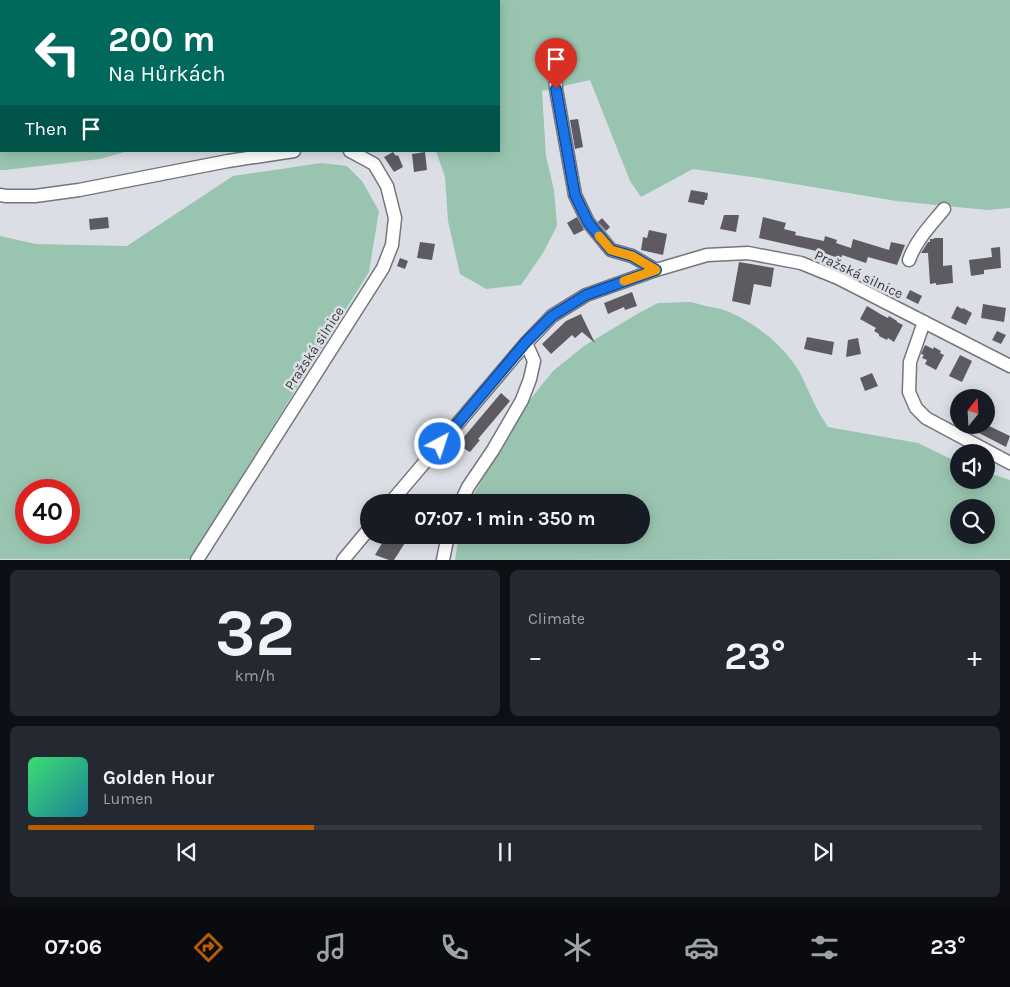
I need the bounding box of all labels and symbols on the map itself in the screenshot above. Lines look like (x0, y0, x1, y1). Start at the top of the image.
pin (535, 38, 577, 89)
street label: Pražská silnice (812, 246, 906, 302)
street label: Pražská silnice (281, 303, 348, 393)
north arrow (950, 389, 995, 434)
position arrow (413, 417, 465, 469)
speed limit sign: 40 (15, 479, 80, 544)

